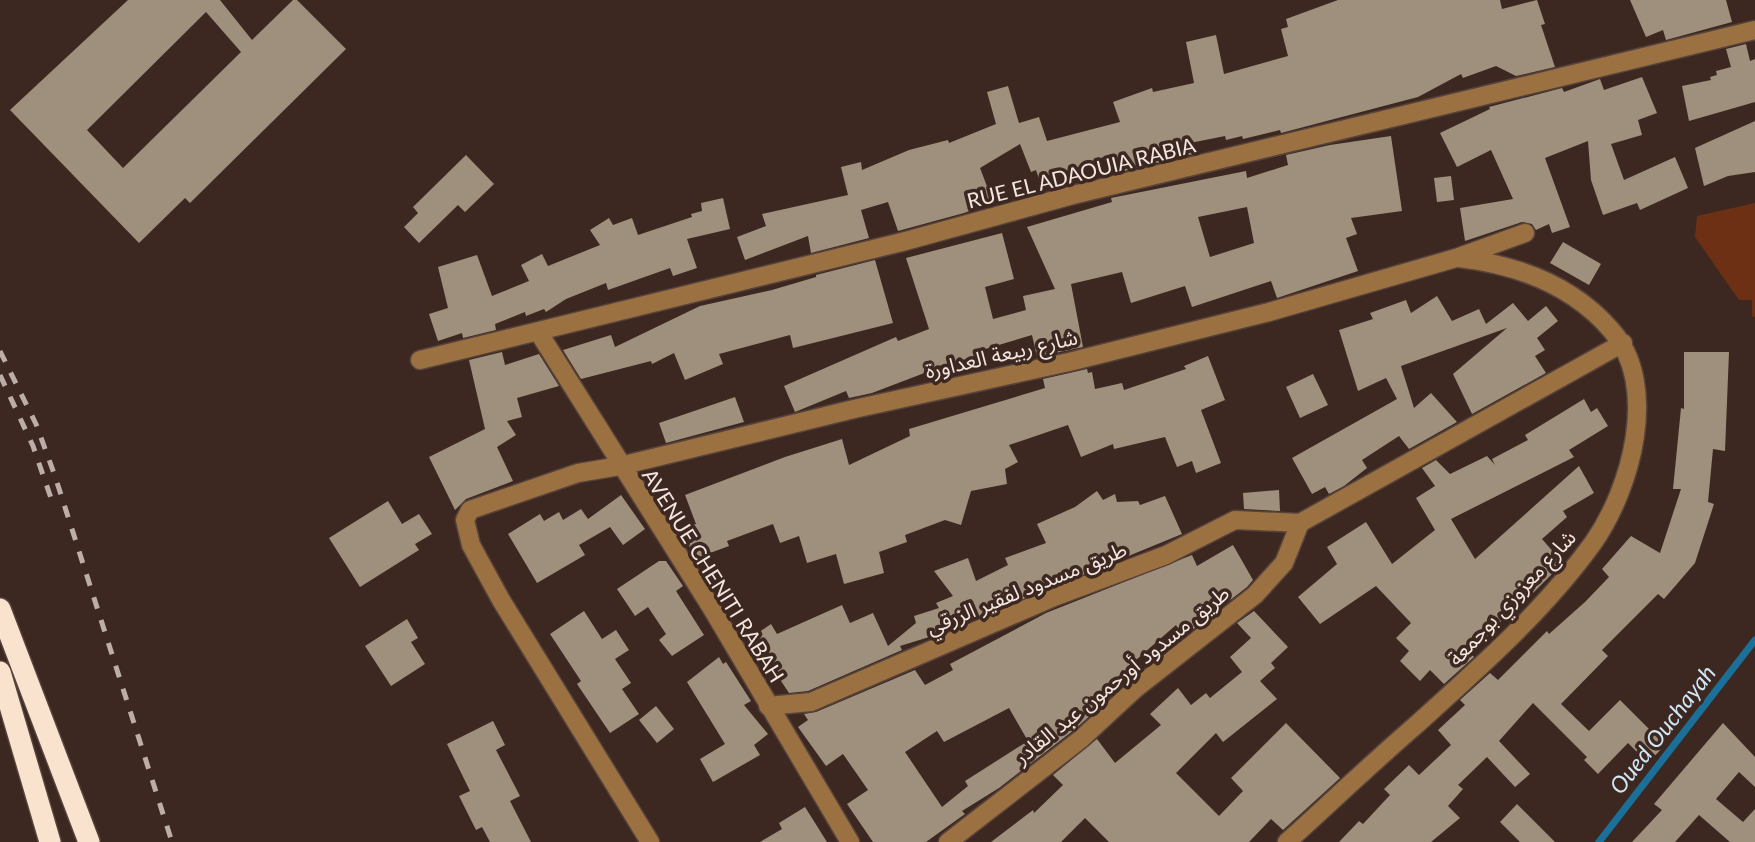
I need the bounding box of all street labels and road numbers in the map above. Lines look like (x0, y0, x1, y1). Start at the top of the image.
street label: RUE EL ADAOUIA RABIA (964, 131, 1199, 213)
street label: شارع ربيعة العداورة (922, 323, 1081, 387)
street label: AVENUE CHENITI RABAH (638, 464, 790, 686)
street label: شارع معزوزي بوجمعة (1442, 524, 1584, 673)
street label: طريق مسدود لفقير الزرقي (922, 535, 1132, 643)
street label: طريق مسدود أورحمون عبد القادر (1008, 579, 1235, 771)

